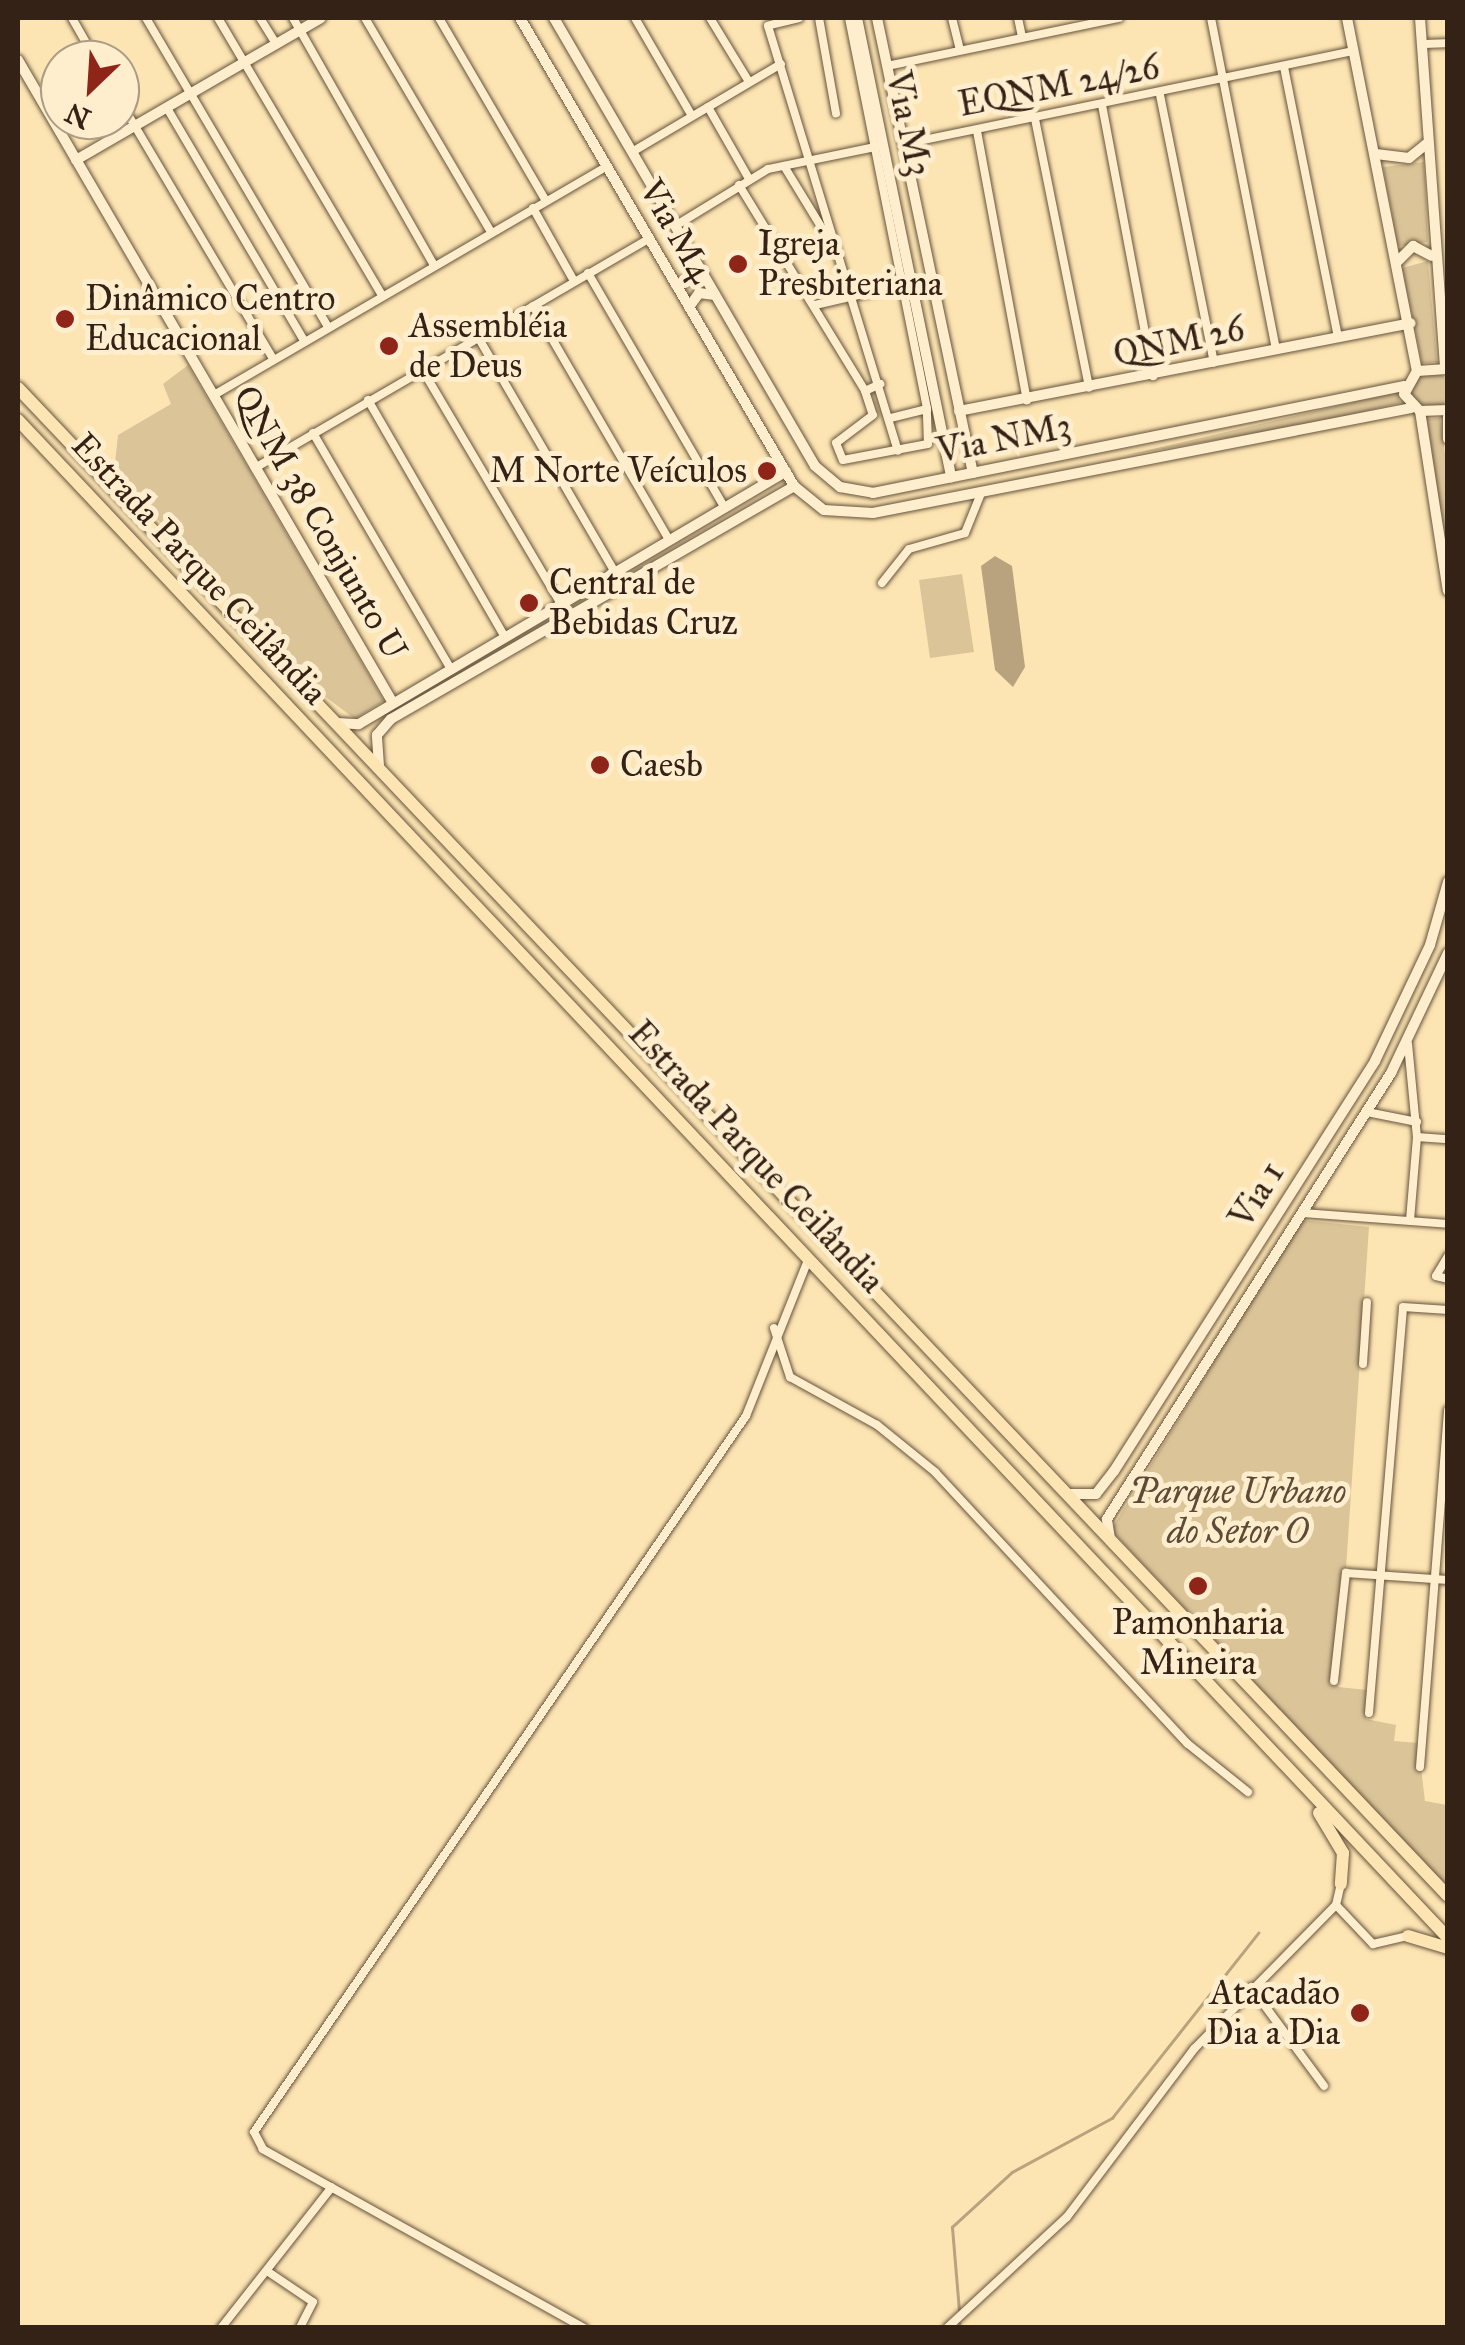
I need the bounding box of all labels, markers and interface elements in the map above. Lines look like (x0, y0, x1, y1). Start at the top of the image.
north arrow (40, 40, 140, 140)
street label: EQNM 24/26 (955, 46, 1163, 126)
street label: Via M3 (876, 68, 940, 180)
text: N (60, 95, 96, 137)
street label: Via M4 (630, 172, 722, 290)
place label: Igreja Presbiteriana (758, 223, 943, 305)
marker: Igreja Presbiteriana (727, 253, 749, 275)
place label: Dinâmico Centro Educacional (85, 278, 336, 360)
place label: Assembléia de Deus (409, 305, 567, 387)
marker: Dinâmico Centro Educacional (54, 308, 76, 330)
street label: QNM 26 (1110, 308, 1248, 376)
marker: Assembléia de Deus (378, 335, 400, 357)
street label: QNM 38 Conjunto U (224, 378, 416, 668)
street label: Via NM3 (933, 405, 1075, 473)
street label: Estrada Parque Ceilândia (62, 425, 336, 713)
place label: M Norte Veículos (490, 450, 747, 492)
marker: M Norte Veículos (756, 460, 778, 482)
place label: Central de Bebidas Cruz (549, 562, 738, 644)
marker: Central de Bebidas Cruz (518, 592, 540, 614)
place label: Caesb (620, 744, 703, 786)
marker: Caesb (589, 754, 611, 776)
street label: Estrada Parque Ceilândia (619, 1013, 893, 1301)
street label: Via 1 (1221, 1154, 1293, 1236)
park label: Parque Urbano do Setor O (1130, 1471, 1346, 1553)
marker: Pamonharia Mineira (1187, 1575, 1209, 1597)
place label: Pamonharia Mineira (1112, 1602, 1284, 1684)
place label: Atacadão Dia a Dia (1206, 1972, 1340, 2054)
marker: Atacadão Dia a Dia (1349, 2002, 1371, 2024)

